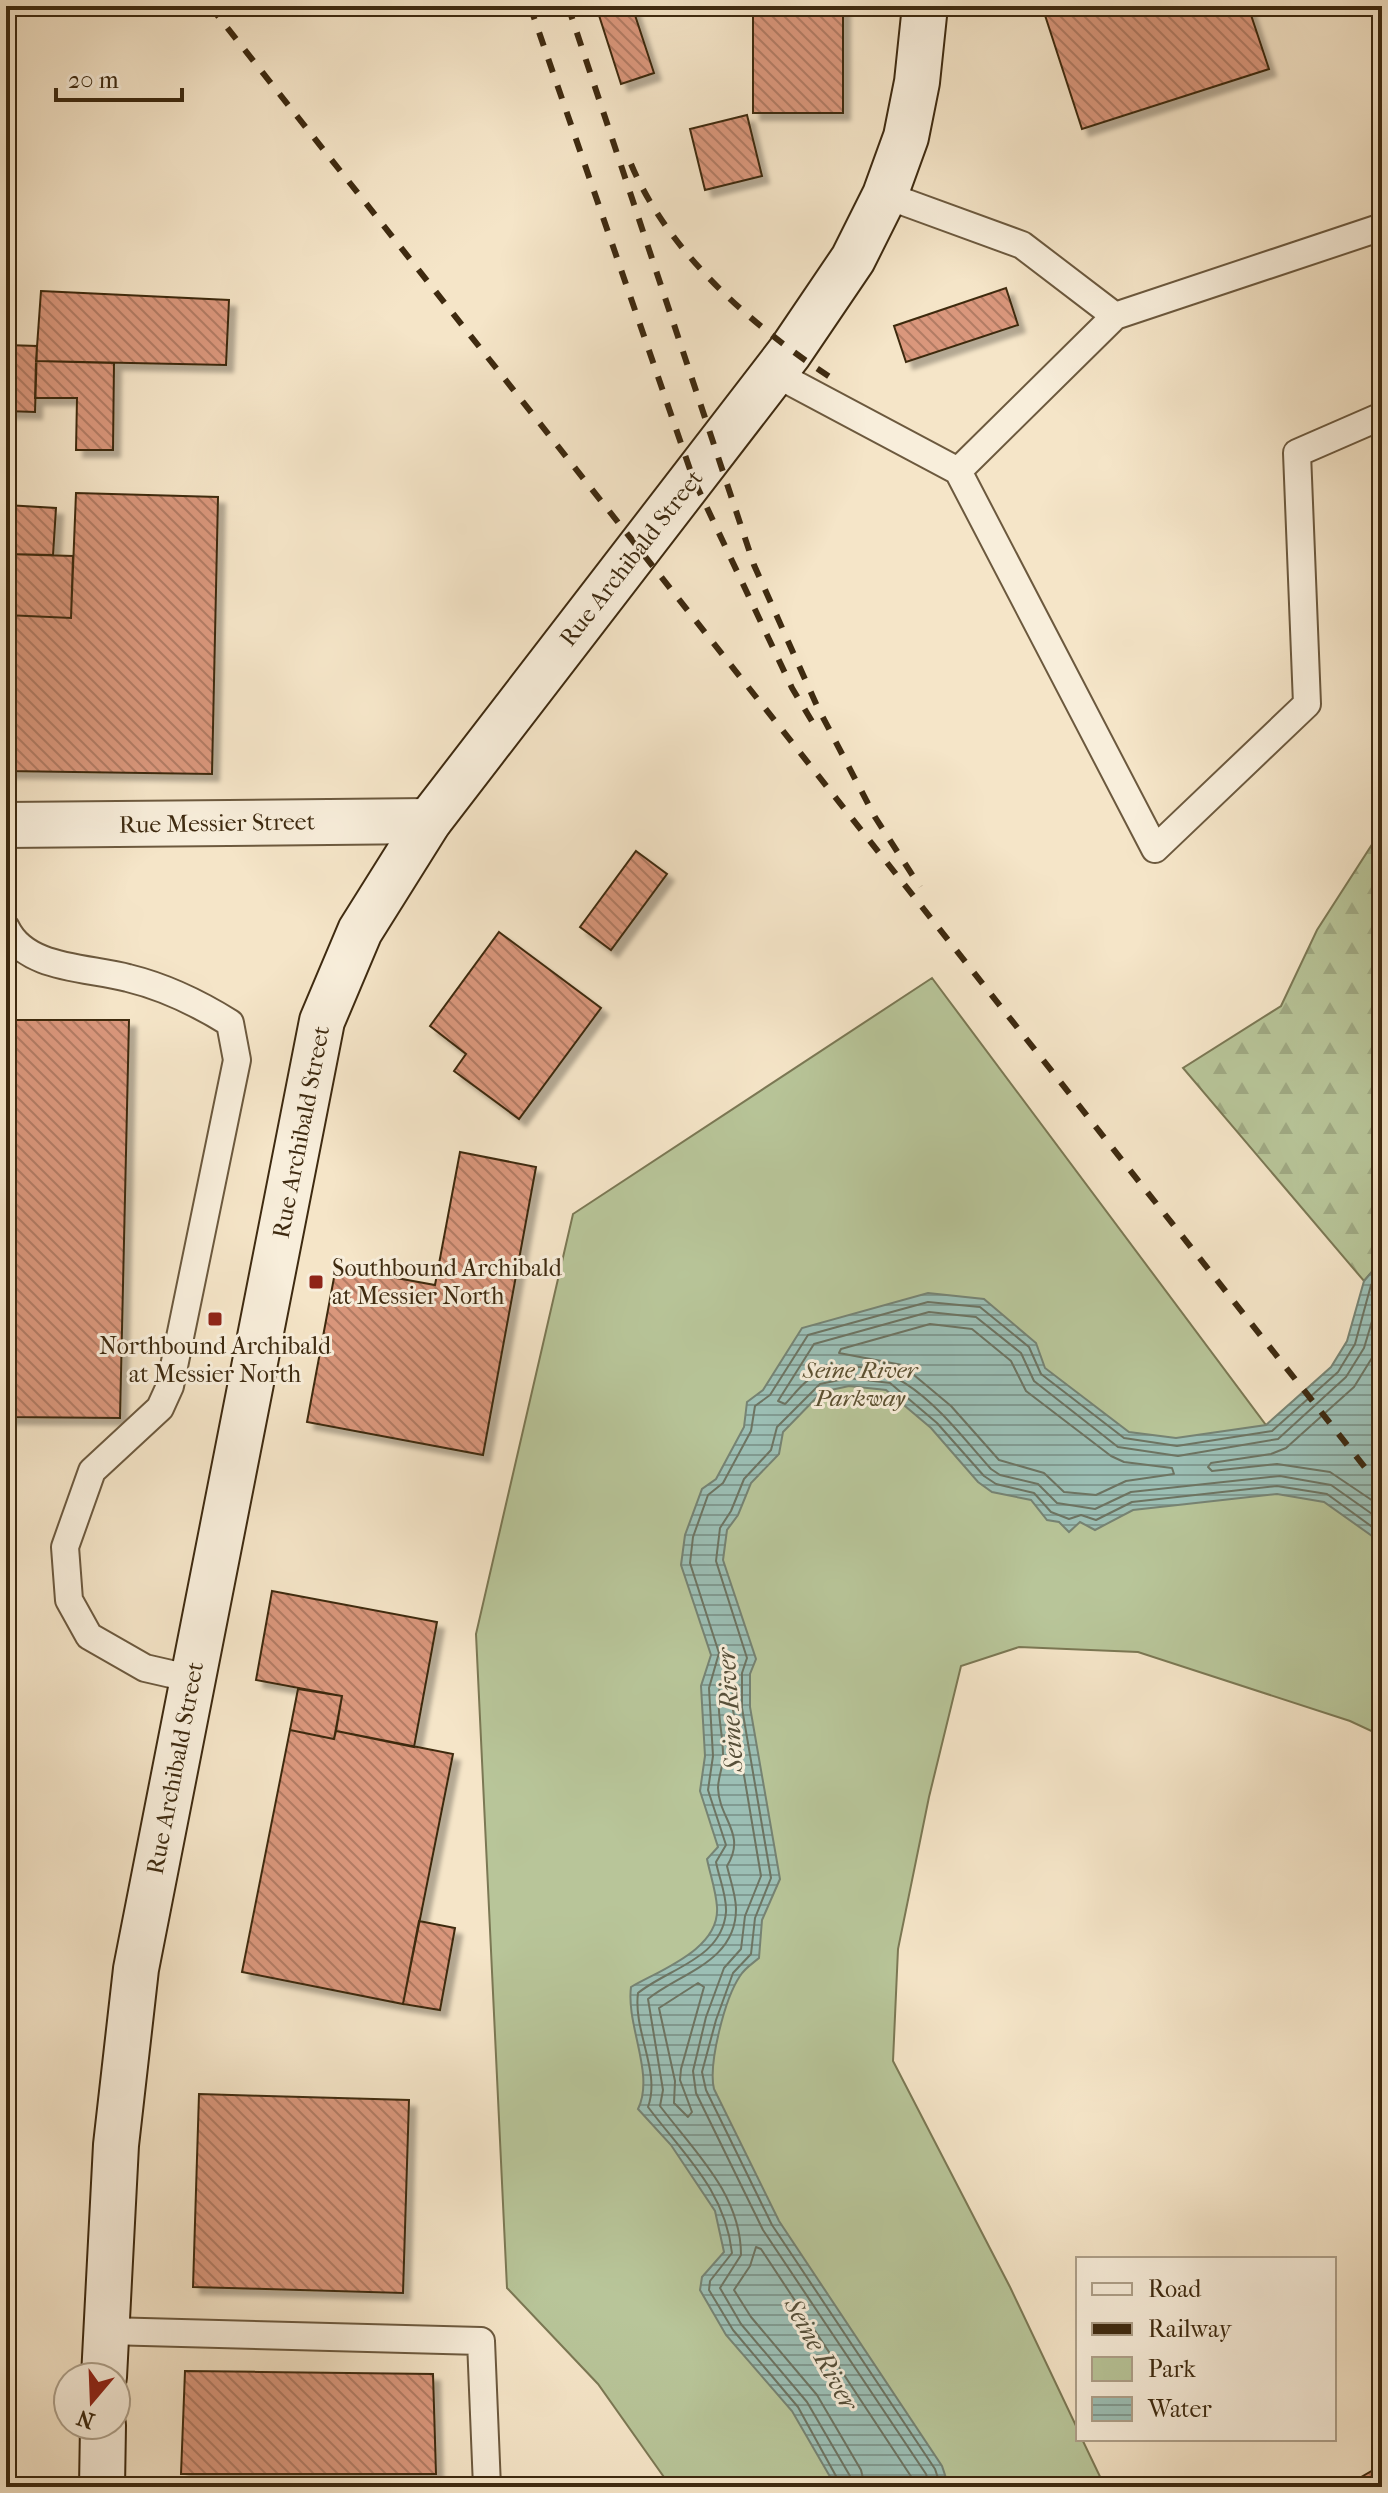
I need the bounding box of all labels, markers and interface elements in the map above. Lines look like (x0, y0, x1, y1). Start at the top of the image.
scale bar (56, 52, 182, 102)
text: 20 m (68, 66, 119, 94)
street label: Rue Archibald Street (554, 464, 709, 652)
street label: Rue Messier Street (119, 807, 316, 839)
street label: Rue Archibald Street (267, 1023, 335, 1241)
place label: Southbound Archibald at Messier North (332, 1254, 563, 1310)
marker: Southbound Archibald at Messier North (307, 1273, 325, 1291)
marker: Northbound Archibald at Messier North (206, 1310, 224, 1328)
place label: Northbound Archibald at Messier North (99, 1332, 332, 1388)
park label: Seine River Parkway (802, 1356, 919, 1412)
water label: Seine River (710, 1645, 750, 1774)
street label: Rue Archibald Street (141, 1659, 209, 1877)
legend (1076, 2257, 1336, 2441)
text: Road (1148, 2275, 1202, 2303)
water label: Seine River (777, 2291, 866, 2418)
text: Railway (1148, 2315, 1233, 2343)
text: Park (1148, 2355, 1196, 2383)
north arrow (52, 2361, 132, 2441)
text: Water (1147, 2395, 1212, 2423)
text: N (73, 2404, 98, 2434)

